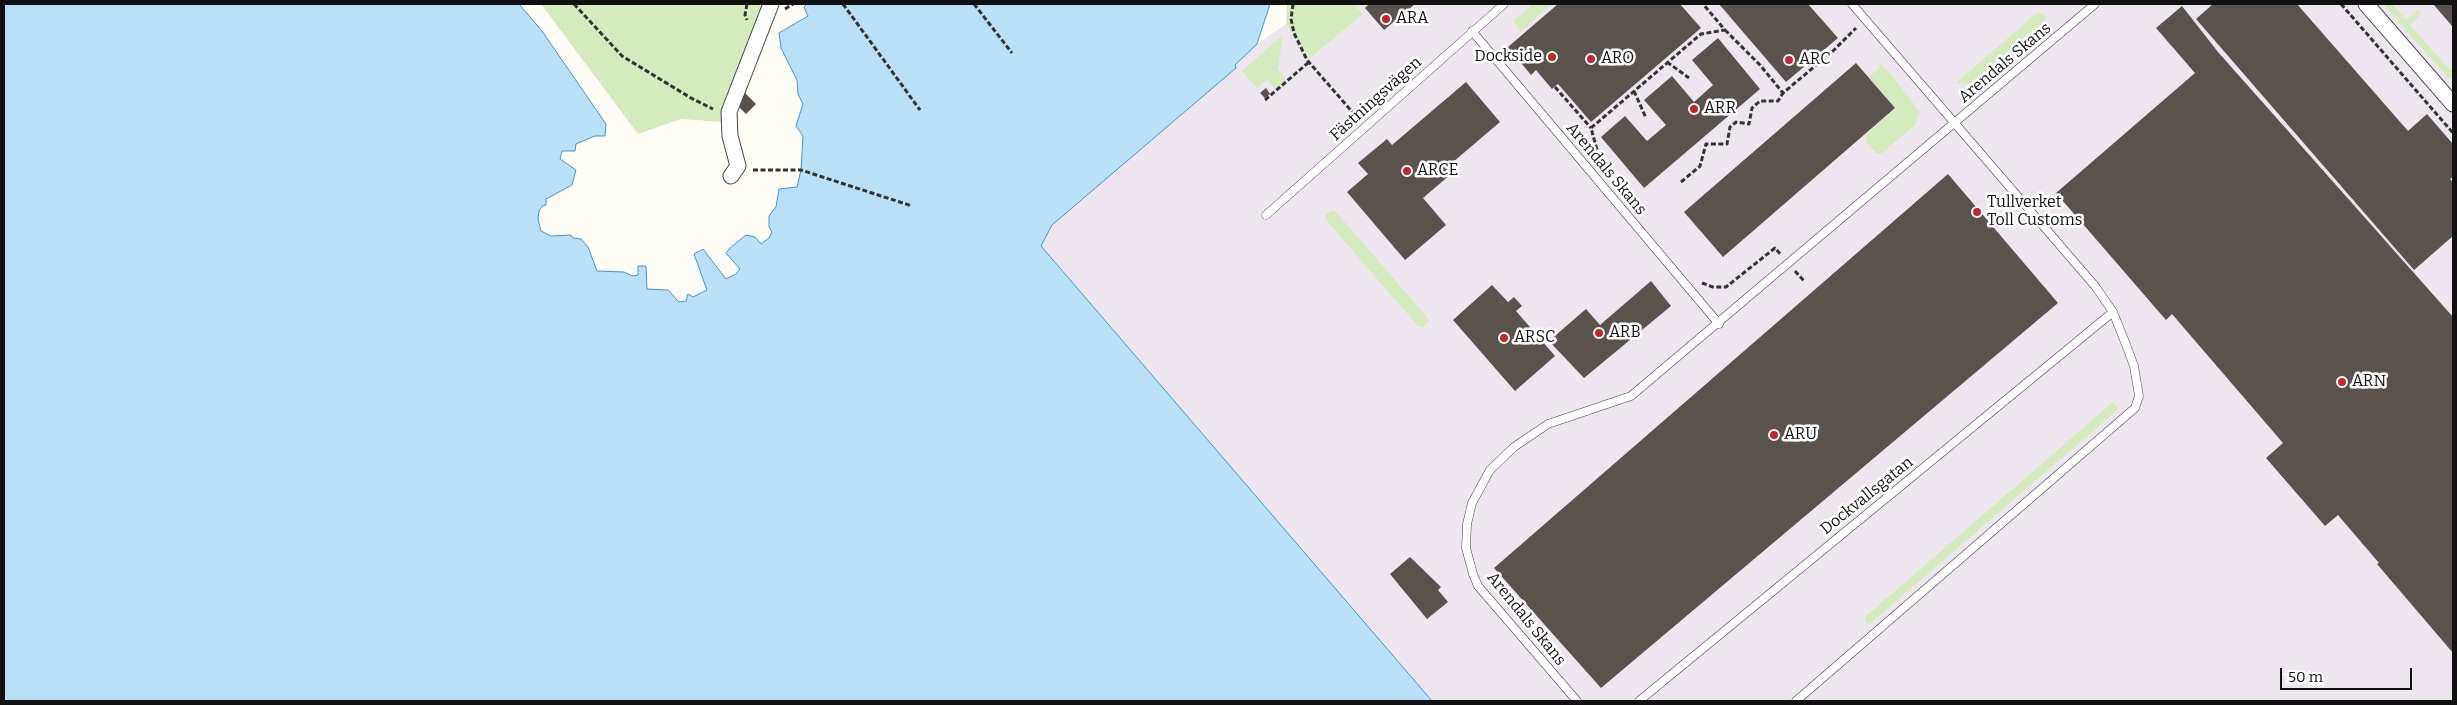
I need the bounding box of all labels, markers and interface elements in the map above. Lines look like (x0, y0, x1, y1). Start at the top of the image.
place label: ARA (1396, 9, 1429, 29)
marker: ARA (1380, 13, 1392, 25)
street label: Arendals Skans (1955, 19, 2055, 107)
place label: Dockside (1474, 47, 1542, 67)
place label: ARO (1601, 49, 1634, 69)
place label: ARC (1799, 50, 1830, 70)
marker: Dockside (1546, 51, 1558, 63)
street label: Fästningsvägen (1326, 53, 1426, 145)
marker: ARO (1585, 53, 1597, 65)
marker: ARC (1783, 54, 1795, 66)
place label: ARR (1704, 99, 1736, 119)
marker: ARR (1688, 103, 1700, 115)
street label: Arendals Skans (1562, 119, 1650, 219)
place label: ARCE (1417, 161, 1458, 181)
marker: ARCE (1401, 165, 1413, 177)
place label: Tullverket Toll Customs (1987, 193, 2082, 231)
marker: Tullverket Toll Customs (1971, 206, 1983, 218)
place label: ARB (1609, 323, 1641, 343)
marker: ARB (1593, 327, 1605, 339)
place label: ARSC (1514, 328, 1555, 348)
marker: ARSC (1498, 332, 1510, 344)
place label: ARN (2352, 372, 2386, 392)
marker: ARN (2336, 376, 2348, 388)
place label: ARU (1784, 425, 1817, 445)
marker: ARU (1768, 429, 1780, 441)
street label: Dockvallsgatan (1817, 453, 1917, 539)
street label: Arendals Skans (1482, 568, 1570, 670)
scale bar (2282, 658, 2414, 690)
text: 50 m (2288, 668, 2323, 686)

